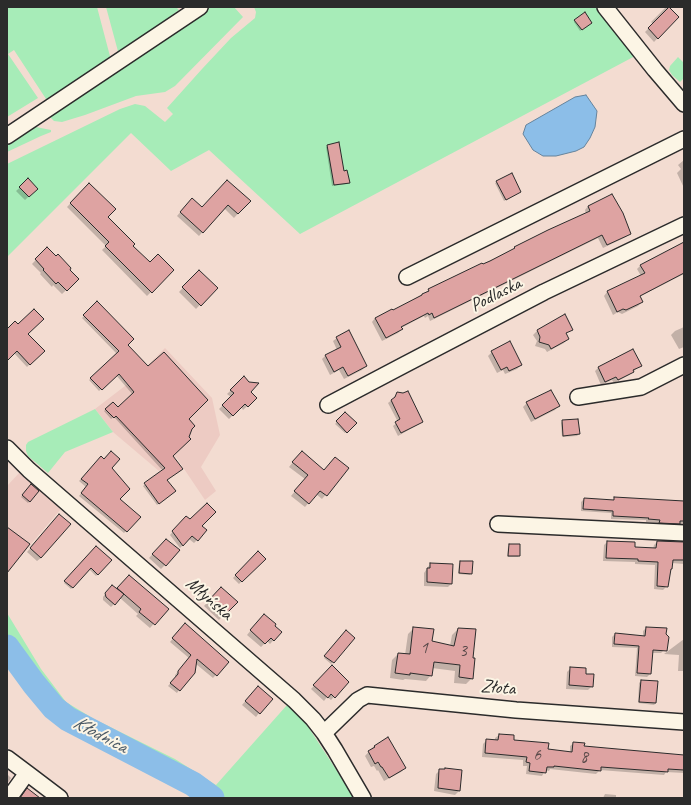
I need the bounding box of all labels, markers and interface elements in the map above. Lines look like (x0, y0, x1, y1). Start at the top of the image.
street label: Podlaska (467, 272, 525, 318)
street label: Młyńska (181, 572, 237, 626)
house number: 1 (420, 639, 428, 659)
house number: 3 (459, 642, 467, 662)
street label: Złota (480, 675, 516, 701)
water label: Kłodnica (69, 711, 131, 759)
house number: 6 (533, 746, 541, 766)
house number: 8 (580, 748, 588, 768)

